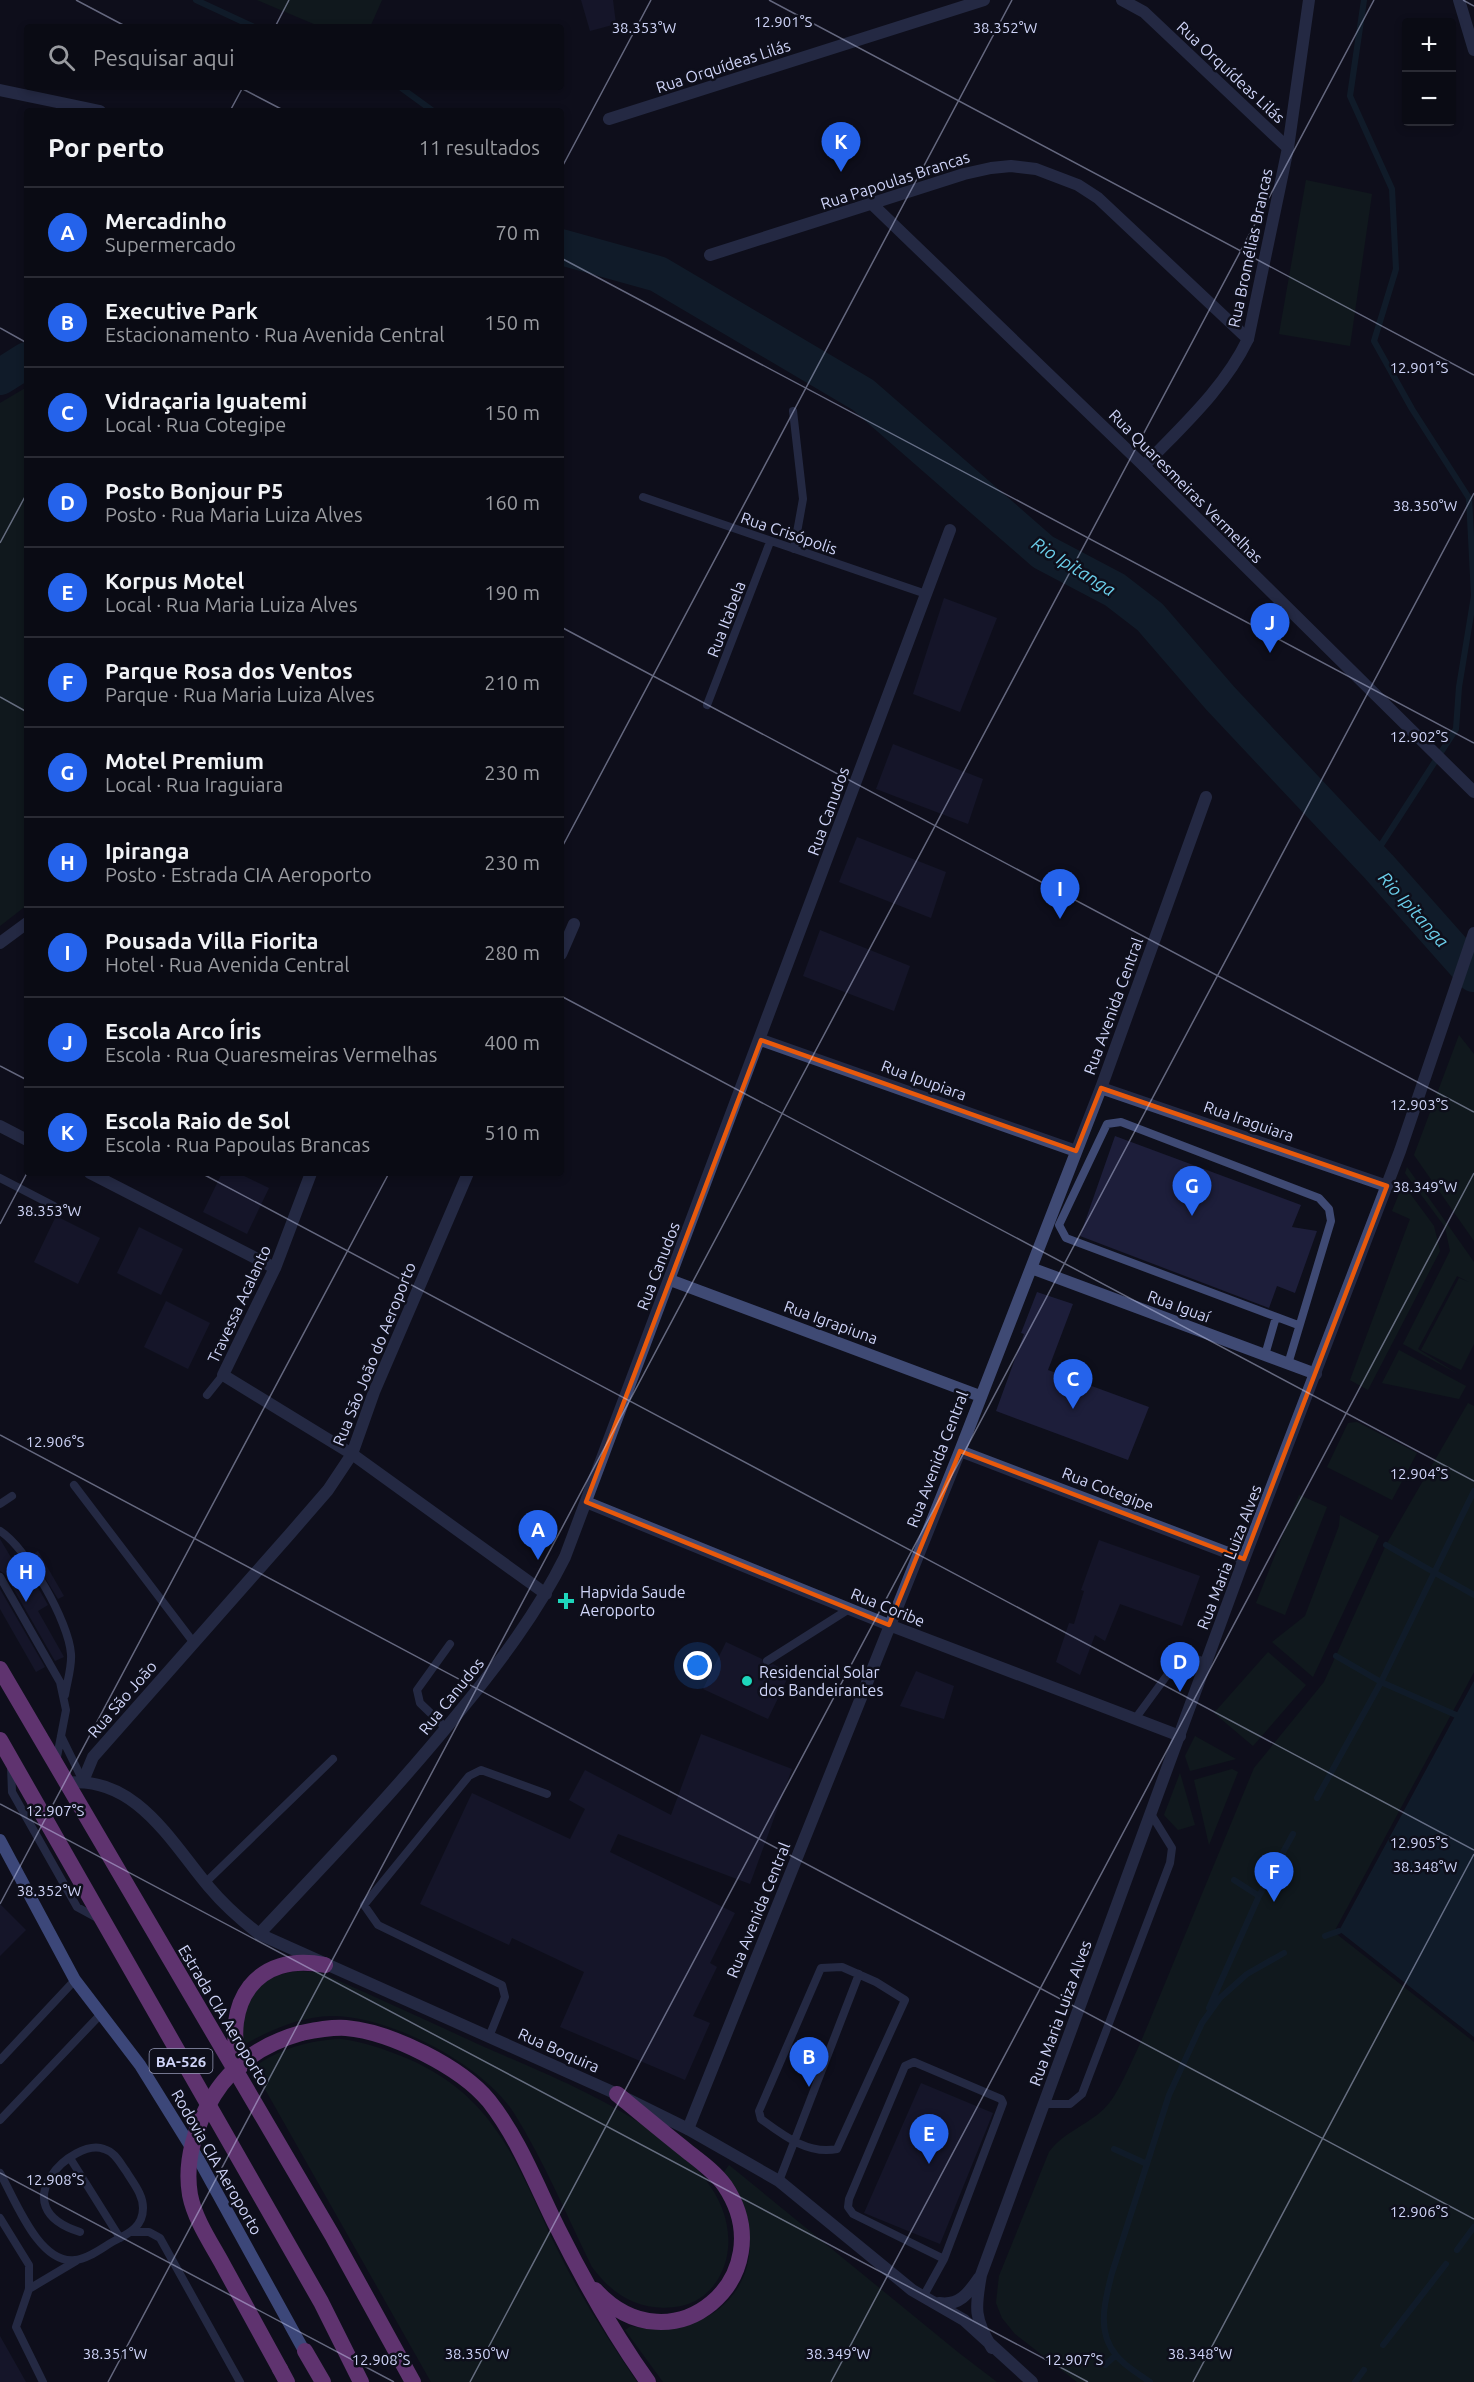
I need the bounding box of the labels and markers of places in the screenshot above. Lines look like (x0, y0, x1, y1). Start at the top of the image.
pin: K (822, 122, 860, 172)
pin: J (1250, 604, 1290, 653)
pin: I (1040, 870, 1080, 919)
pin: G (1172, 1166, 1212, 1216)
pin: C (1054, 1360, 1092, 1409)
pin: A (518, 1510, 558, 1560)
pin: H (6, 1552, 46, 1602)
place label: Hapvida Saude Aeroporto (580, 1583, 686, 1619)
marker: Hapvida Saude Aeroporto (557, 1592, 575, 1610)
pin: D (1160, 1642, 1200, 1692)
place label: Residencial Solar dos Bandeirantes (759, 1663, 883, 1699)
marker: Residencial Solar dos Bandeirantes (740, 1674, 754, 1688)
pin: F (1254, 1852, 1294, 1902)
pin: B (790, 2038, 828, 2087)
pin: E (910, 2114, 948, 2164)

